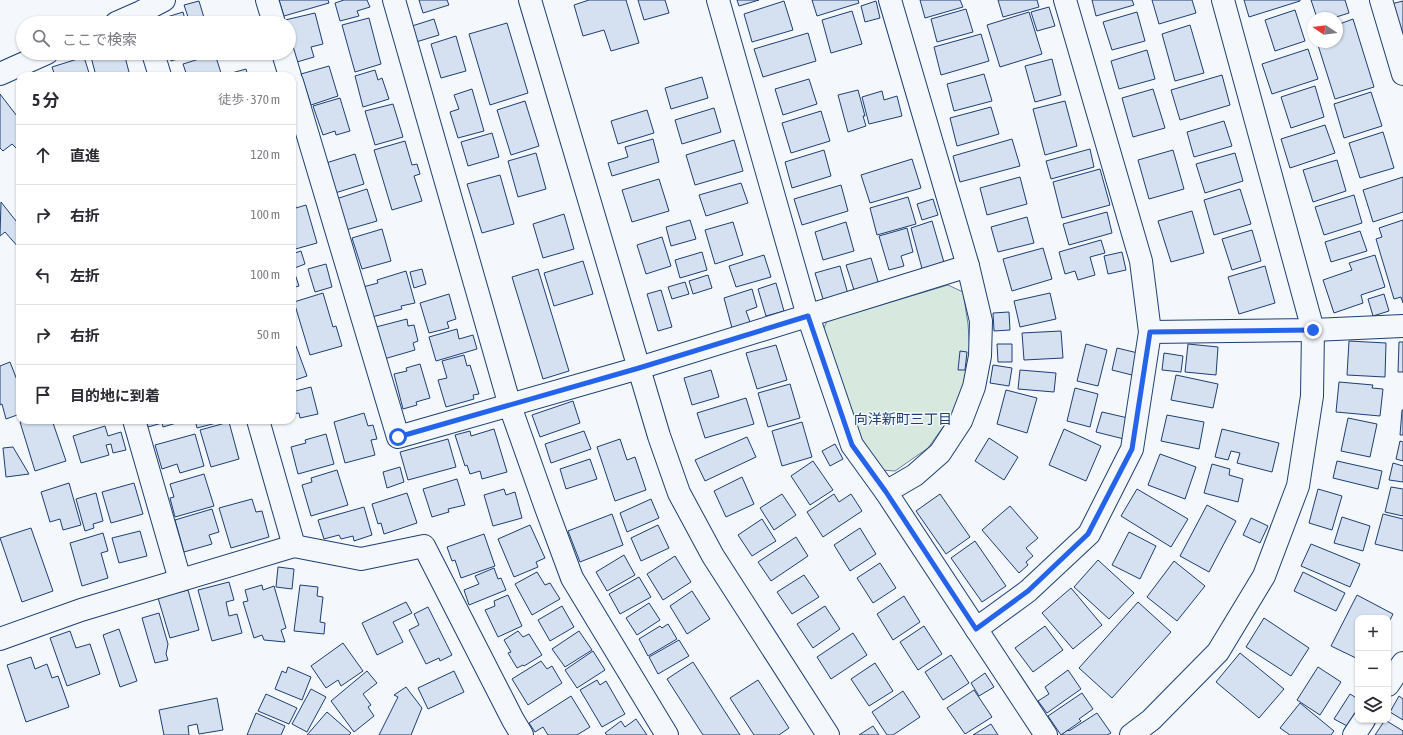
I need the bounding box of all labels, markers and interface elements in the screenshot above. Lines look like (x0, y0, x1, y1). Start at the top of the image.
north arrow (1307, 12, 1343, 48)
search box (16, 16, 296, 60)
icon: search (30, 27, 52, 49)
text: ここで検索 (62, 31, 137, 48)
text: 5 分 (32, 90, 59, 110)
text: 徒歩 · 370 m (218, 92, 280, 107)
icon: ahead (32, 144, 54, 166)
text: 直進 (70, 147, 100, 164)
text: 120 m (251, 147, 280, 162)
icon: right (32, 204, 54, 226)
text: 右折 (70, 207, 100, 224)
text: 100 m (251, 207, 280, 222)
icon: left (32, 264, 54, 286)
text: 左折 (70, 267, 100, 284)
text: 100 m (251, 267, 280, 282)
route end (1304, 321, 1322, 339)
icon: right (32, 324, 54, 346)
text: 右折 (70, 327, 100, 344)
text: 50 m (257, 327, 280, 342)
icon: arrive (32, 384, 54, 406)
text: 目的地に到着 (70, 387, 160, 404)
district label: 向洋新町三丁目 (854, 411, 952, 427)
route start (389, 428, 407, 446)
map controls (1355, 615, 1391, 723)
button: + (1355, 615, 1391, 651)
button: − (1355, 651, 1391, 687)
button: layers (1355, 687, 1391, 723)

